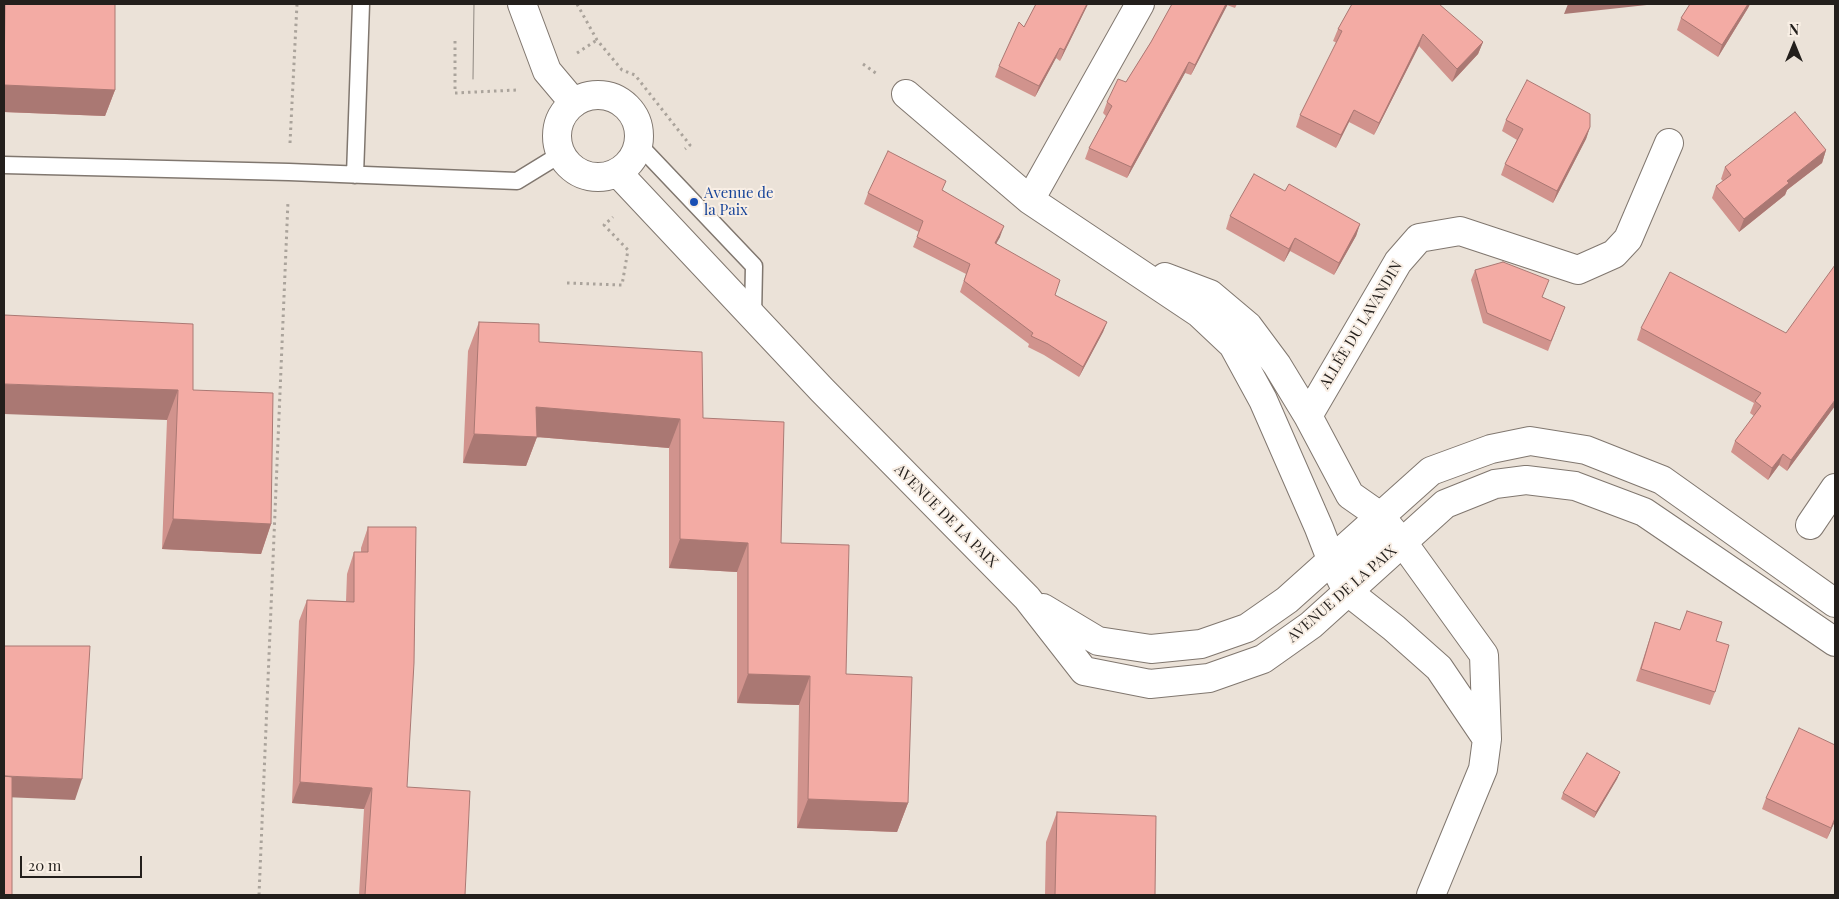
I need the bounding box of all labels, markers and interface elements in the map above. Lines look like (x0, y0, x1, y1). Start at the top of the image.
north arrow (1769, 20, 1819, 70)
text: N (1789, 20, 1799, 39)
place label: Avenue de la Paix (704, 184, 774, 219)
marker: Avenue de la Paix (688, 196, 700, 208)
street label: ALLÉE DU LAVANDIN (1316, 258, 1406, 392)
street label: AVENUE DE LA PAIX (891, 461, 1001, 571)
street label: AVENUE DE LA PAIX (1284, 542, 1400, 646)
scale bar (22, 846, 145, 878)
text: 20 m (28, 855, 61, 875)

